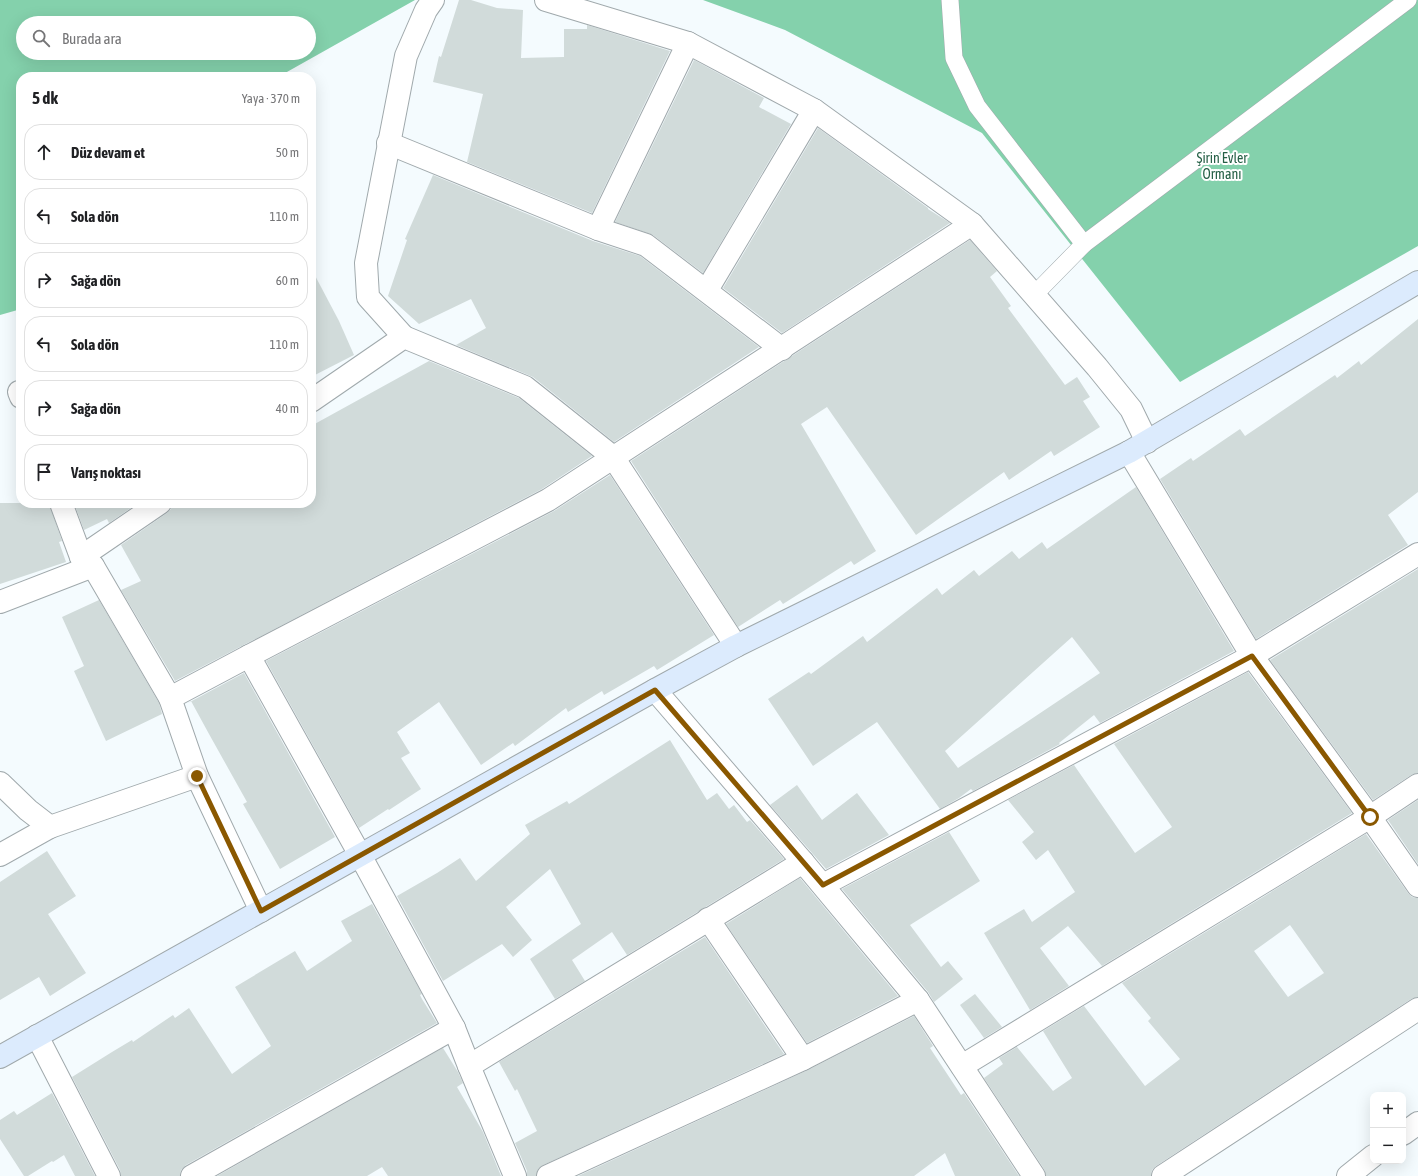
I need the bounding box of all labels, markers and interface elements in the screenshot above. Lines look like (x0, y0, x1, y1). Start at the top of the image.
search box (16, 16, 316, 60)
icon: search (30, 27, 52, 49)
text: Burada ara (62, 30, 122, 47)
text: 5 dk (32, 88, 58, 108)
text: Yaya · 370 m (242, 91, 300, 106)
icon: ahead (33, 141, 55, 163)
text: Düz devam et (71, 144, 145, 161)
text: 50 m (276, 145, 299, 160)
park label: Şirin Evler Ormanı (1197, 150, 1248, 182)
icon: left (33, 205, 55, 227)
text: Sola dön (71, 208, 119, 225)
text: 110 m (270, 209, 299, 224)
icon: right (33, 269, 55, 291)
text: Sağa dön (71, 272, 121, 289)
text: 60 m (276, 273, 299, 288)
icon: left (33, 333, 55, 355)
text: Sola dön (71, 336, 119, 353)
text: 110 m (270, 337, 299, 352)
icon: right (33, 397, 55, 419)
text: Sağa dön (71, 400, 121, 417)
text: 40 m (276, 401, 299, 416)
icon: arrive (33, 461, 55, 483)
text: Varış noktası (71, 464, 141, 481)
route end (188, 767, 206, 785)
route start (1361, 808, 1379, 826)
map controls (1370, 1092, 1406, 1164)
button: + (1370, 1092, 1406, 1128)
button: − (1370, 1128, 1406, 1164)

